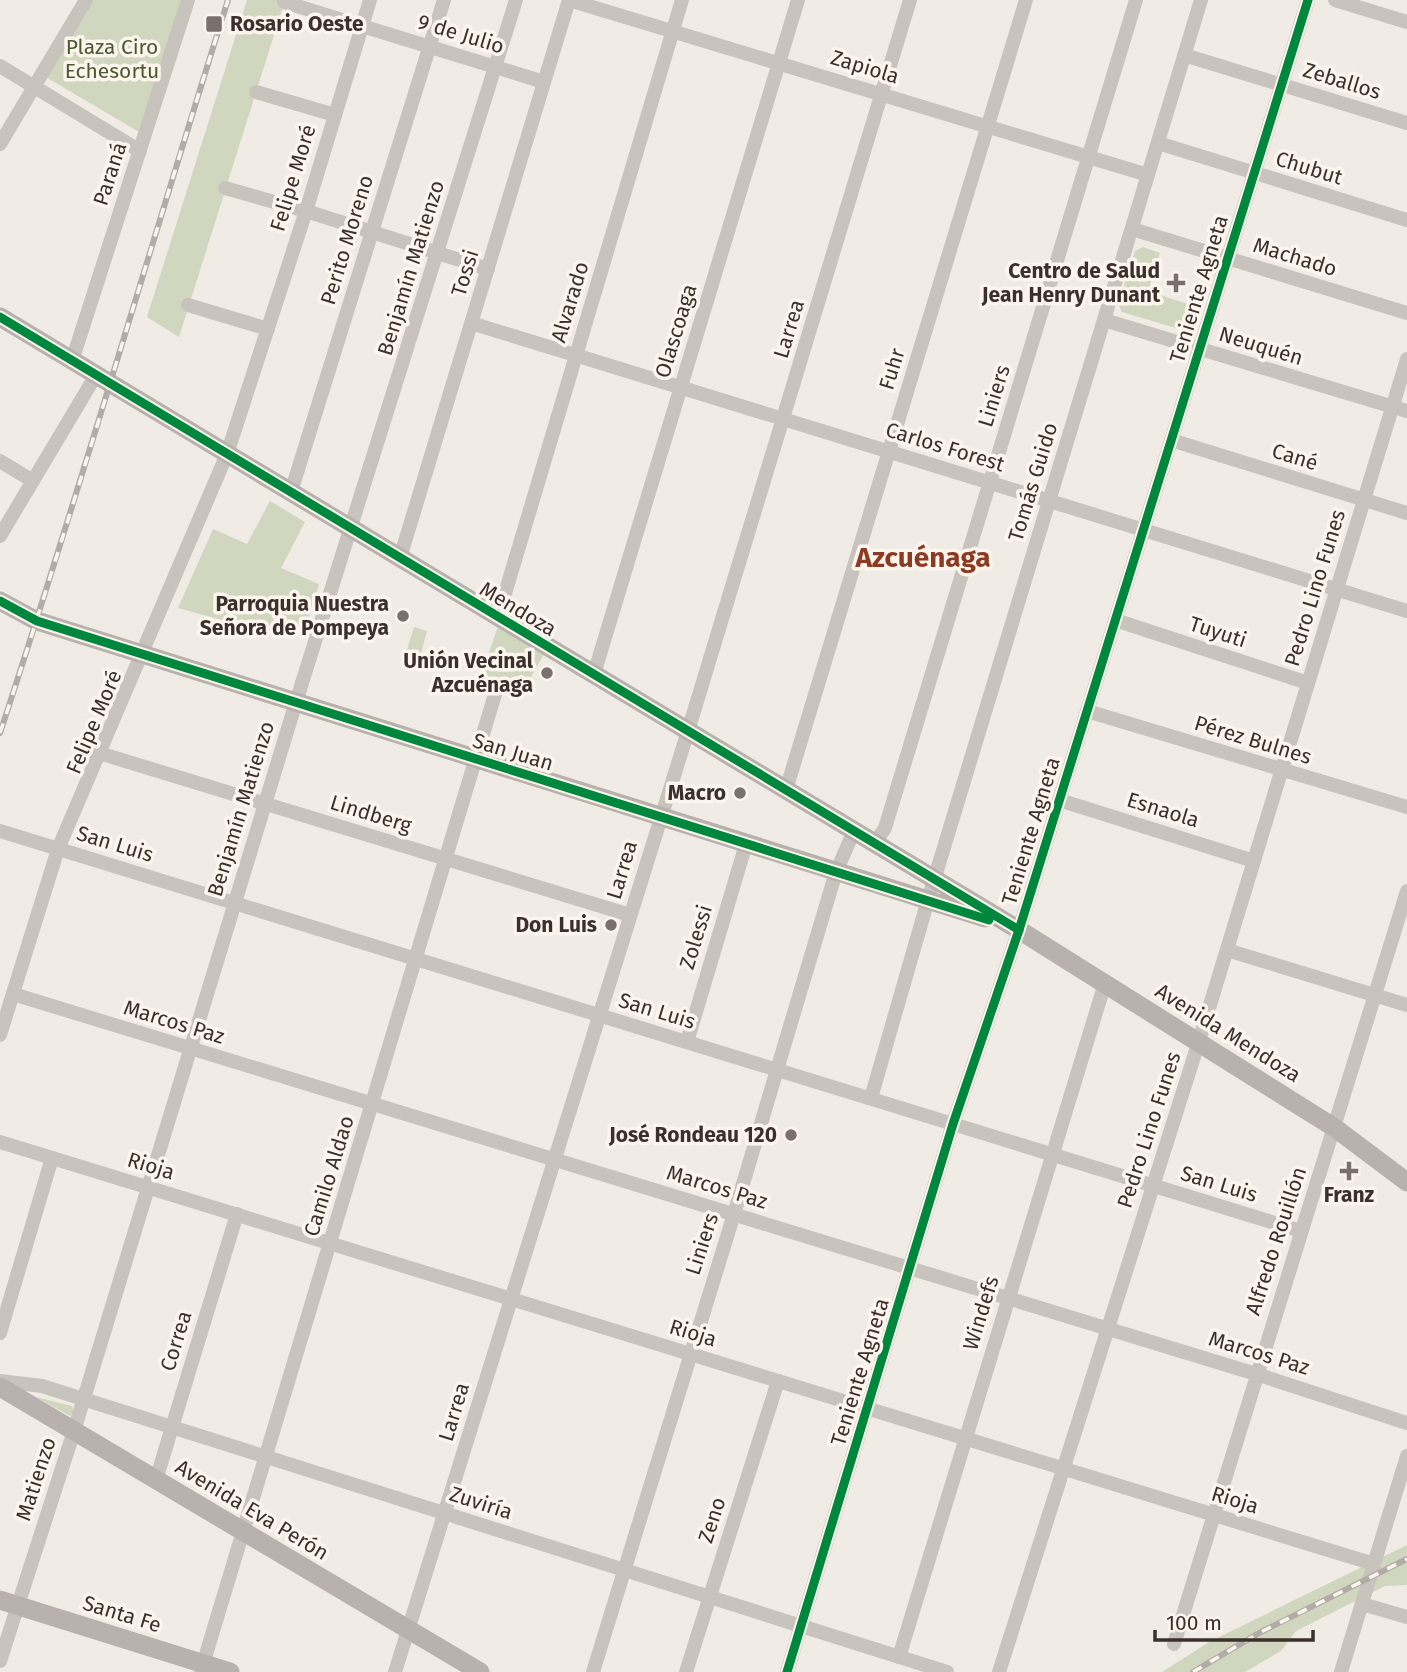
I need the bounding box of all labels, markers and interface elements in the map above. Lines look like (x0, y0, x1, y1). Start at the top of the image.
street label: 9 de Julio (415, 9, 507, 59)
place label: Rosario Oeste (230, 11, 364, 37)
marker: Rosario Oeste (204, 14, 224, 34)
park label: Plaza Ciro Echesortu (65, 34, 159, 84)
street label: Zapiola (828, 44, 902, 90)
street label: Zeballos (1300, 57, 1384, 105)
street label: Felipe Moré (264, 122, 322, 234)
street label: Paraná (88, 139, 132, 209)
street label: Chubut (1273, 146, 1346, 191)
street label: Perito Moreno (315, 172, 379, 308)
street label: Benjamín Matienzo (372, 177, 450, 359)
street label: Teniente Agneta (1164, 212, 1234, 366)
street label: Machado (1250, 232, 1340, 282)
street label: Tossi (446, 247, 484, 299)
place label: Centro de Salud Jean Henry Dunant (981, 258, 1161, 308)
street label: Alvarado (545, 259, 595, 345)
marker: Centro de Salud Jean Henry Dunant (1166, 273, 1186, 293)
street label: Olascoaga (649, 281, 703, 381)
street label: Larrea (768, 297, 810, 361)
street label: Neuquén (1216, 321, 1306, 371)
street label: Fuhr (873, 345, 911, 393)
street label: Liniers (972, 362, 1016, 430)
street label: Carlos Forest (882, 417, 1008, 478)
street label: Tomás Guido (1003, 419, 1063, 545)
street label: Cané (1269, 438, 1321, 476)
street label: Pedro Lino Funes (1279, 506, 1351, 670)
district label: Azcuénaga (854, 541, 991, 574)
street label: Mendoza (475, 576, 561, 642)
place label: Parroquia Nuestra Señora de Pompeya (200, 591, 389, 641)
marker: Parroquia Nuestra Señora de Pompeya (395, 608, 411, 624)
street label: Tuyuti (1186, 611, 1250, 653)
place label: Unión Vecinal Azcuénaga (403, 648, 534, 698)
marker: Unión Vecinal Azcuénaga (539, 665, 555, 681)
street label: Felipe Moré (61, 666, 127, 778)
street label: Pérez Bulnes (1191, 710, 1315, 770)
street label: Benjamín Matienzo (202, 718, 280, 900)
street label: San Juan (469, 727, 557, 777)
street label: Teniente Agneta (996, 754, 1066, 908)
place label: Macro (668, 780, 726, 806)
marker: Macro (732, 785, 748, 801)
street label: Esnaola (1124, 787, 1202, 833)
street label: Lindberg (327, 789, 415, 839)
street label: San Luis (73, 820, 157, 868)
street label: Larrea (601, 838, 643, 902)
street label: Zolessi (674, 902, 718, 972)
place label: Don Luis (515, 912, 597, 938)
marker: Don Luis (603, 917, 619, 933)
street label: Avenida Mendoza (1150, 978, 1306, 1088)
street label: San Luis (615, 987, 699, 1035)
street label: Marcos Paz (120, 994, 228, 1050)
street label: Pedro Lino Funes (1111, 1048, 1187, 1211)
street label: Camilo Aldao (298, 1112, 360, 1240)
place label: José Rondeau 120 (608, 1122, 777, 1148)
marker: José Rondeau 120 (783, 1127, 799, 1143)
street label: Rioja (124, 1147, 178, 1185)
street label: Marcos Paz (663, 1159, 771, 1215)
street label: San Luis (1177, 1160, 1261, 1208)
marker: Franz (1341, 1163, 1357, 1179)
street label: Alfredo Rouillón (1240, 1164, 1312, 1318)
place label: Franz (1324, 1182, 1375, 1208)
street label: Liniers (680, 1210, 724, 1278)
street label: Windefs (957, 1273, 1005, 1353)
street label: Teniente Agneta (825, 1295, 895, 1449)
street label: Correa (155, 1308, 197, 1374)
street label: Rioja (666, 1314, 720, 1352)
street label: Marcos Paz (1205, 1325, 1313, 1381)
street label: Larrea (433, 1380, 475, 1444)
street label: Matienzo (10, 1434, 62, 1524)
street label: Avenida Eva Perón (171, 1454, 333, 1566)
street label: Zuviría (446, 1481, 516, 1525)
street label: Rioja (1208, 1481, 1262, 1519)
street label: Zeno (692, 1494, 732, 1546)
street label: Santa Fe (80, 1590, 164, 1638)
scale bar (1155, 1598, 1312, 1642)
text: 100 m (1166, 1610, 1222, 1636)

